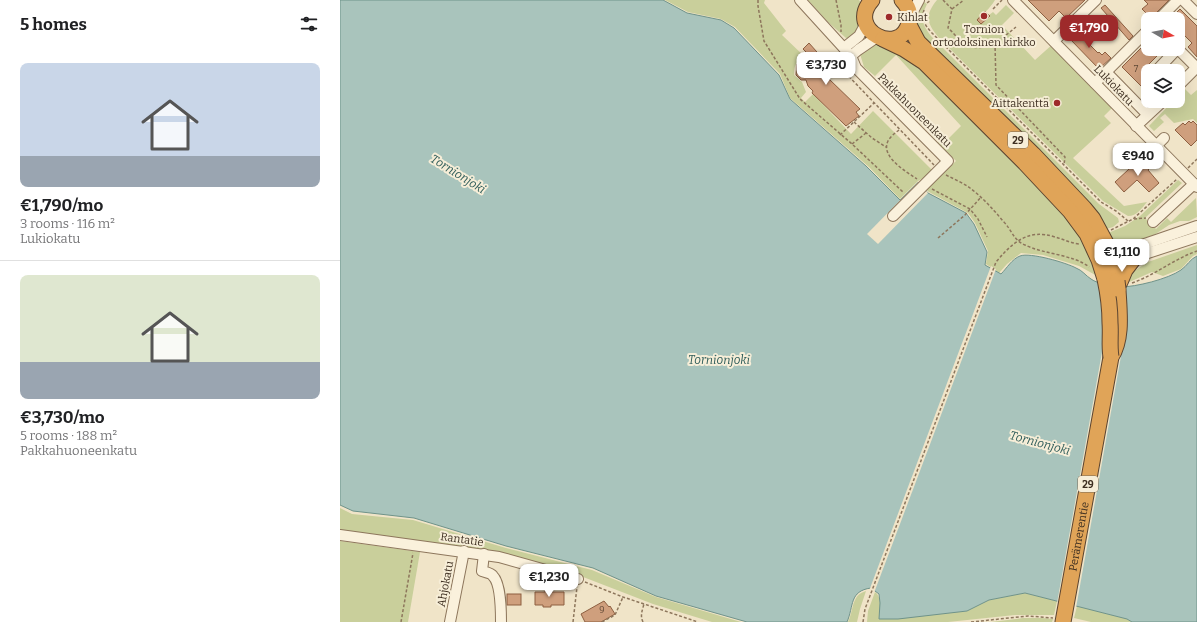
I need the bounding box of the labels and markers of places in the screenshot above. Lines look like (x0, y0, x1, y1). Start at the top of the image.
place label: Kihlat (897, 11, 928, 24)
marker: Tornion ortodoksinen kirkko (979, 11, 989, 21)
marker: Kihlat (884, 12, 894, 22)
pin: €1,790 (1056, 15, 1122, 49)
place label: Tornion ortodoksinen kirkko (932, 23, 1036, 49)
pin: €3,730 (793, 52, 859, 86)
place label: Aittakenttä (992, 97, 1049, 110)
marker: Aittakenttä (1052, 98, 1062, 108)
pin: €940 (1114, 143, 1162, 177)
pin: €1,110 (1089, 239, 1155, 273)
pin: €1,230 (516, 564, 582, 598)

